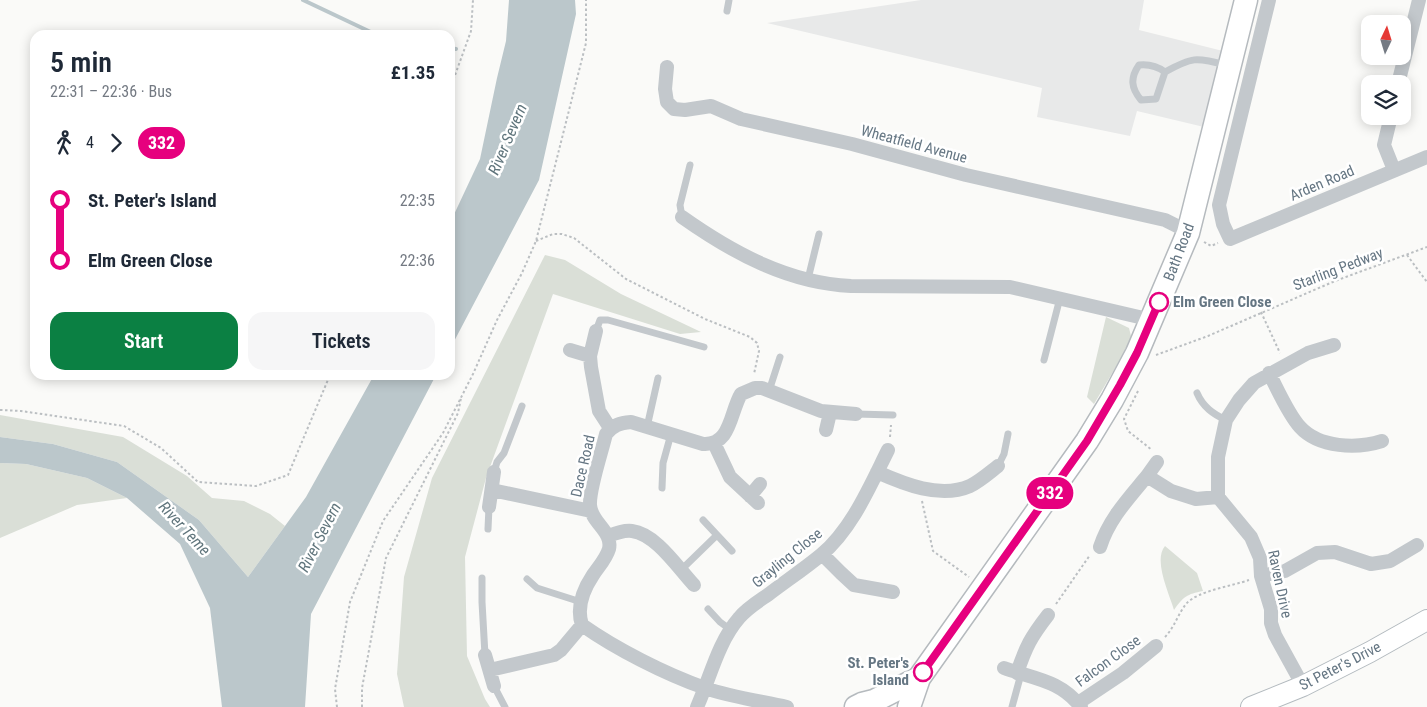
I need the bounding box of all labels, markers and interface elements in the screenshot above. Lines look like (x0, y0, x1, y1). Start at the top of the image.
north arrow (1361, 15, 1411, 65)
map controls (1361, 15, 1411, 125)
text: 5 min (50, 46, 112, 79)
text: £1.35 (391, 61, 435, 84)
button: layers (1361, 75, 1411, 125)
text: 22:31 – 22:36 · Bus (50, 82, 172, 101)
water label: River Severn (484, 101, 531, 178)
street label: Wheatfield Avenue (859, 121, 969, 167)
icon: walk (50, 129, 78, 157)
icon: forward (102, 129, 130, 157)
text: 332 (148, 132, 175, 153)
text: 4 (86, 133, 94, 152)
street label: Arden Road (1287, 161, 1357, 205)
text: St. Peter's Island (88, 189, 217, 212)
text: 22:35 (400, 191, 435, 210)
street label: Bath Road (1160, 220, 1198, 284)
street label: Starling Pedway (1291, 244, 1385, 294)
text: Elm Green Close (88, 249, 213, 272)
text: 22:36 (400, 251, 435, 270)
marker: Elm Green Close (1149, 292, 1169, 312)
place label: Elm Green Close (1173, 293, 1271, 311)
button: Start (50, 312, 238, 370)
button: Tickets (248, 312, 435, 370)
street label: Dace Road (567, 433, 599, 499)
line badge: 332 (1021, 477, 1079, 509)
text: 332 (1036, 482, 1064, 503)
water label: River Teme (155, 497, 214, 559)
water label: River Severn (294, 499, 345, 575)
street label: Grayling Close (748, 524, 826, 592)
street label: Raven Drive (1264, 548, 1296, 620)
street label: Falcon Close (1072, 631, 1144, 691)
street label: St Peter's Drive (1296, 638, 1384, 694)
place label: St. Peter's Island (847, 654, 909, 689)
marker: St. Peter's Island (913, 662, 933, 682)

